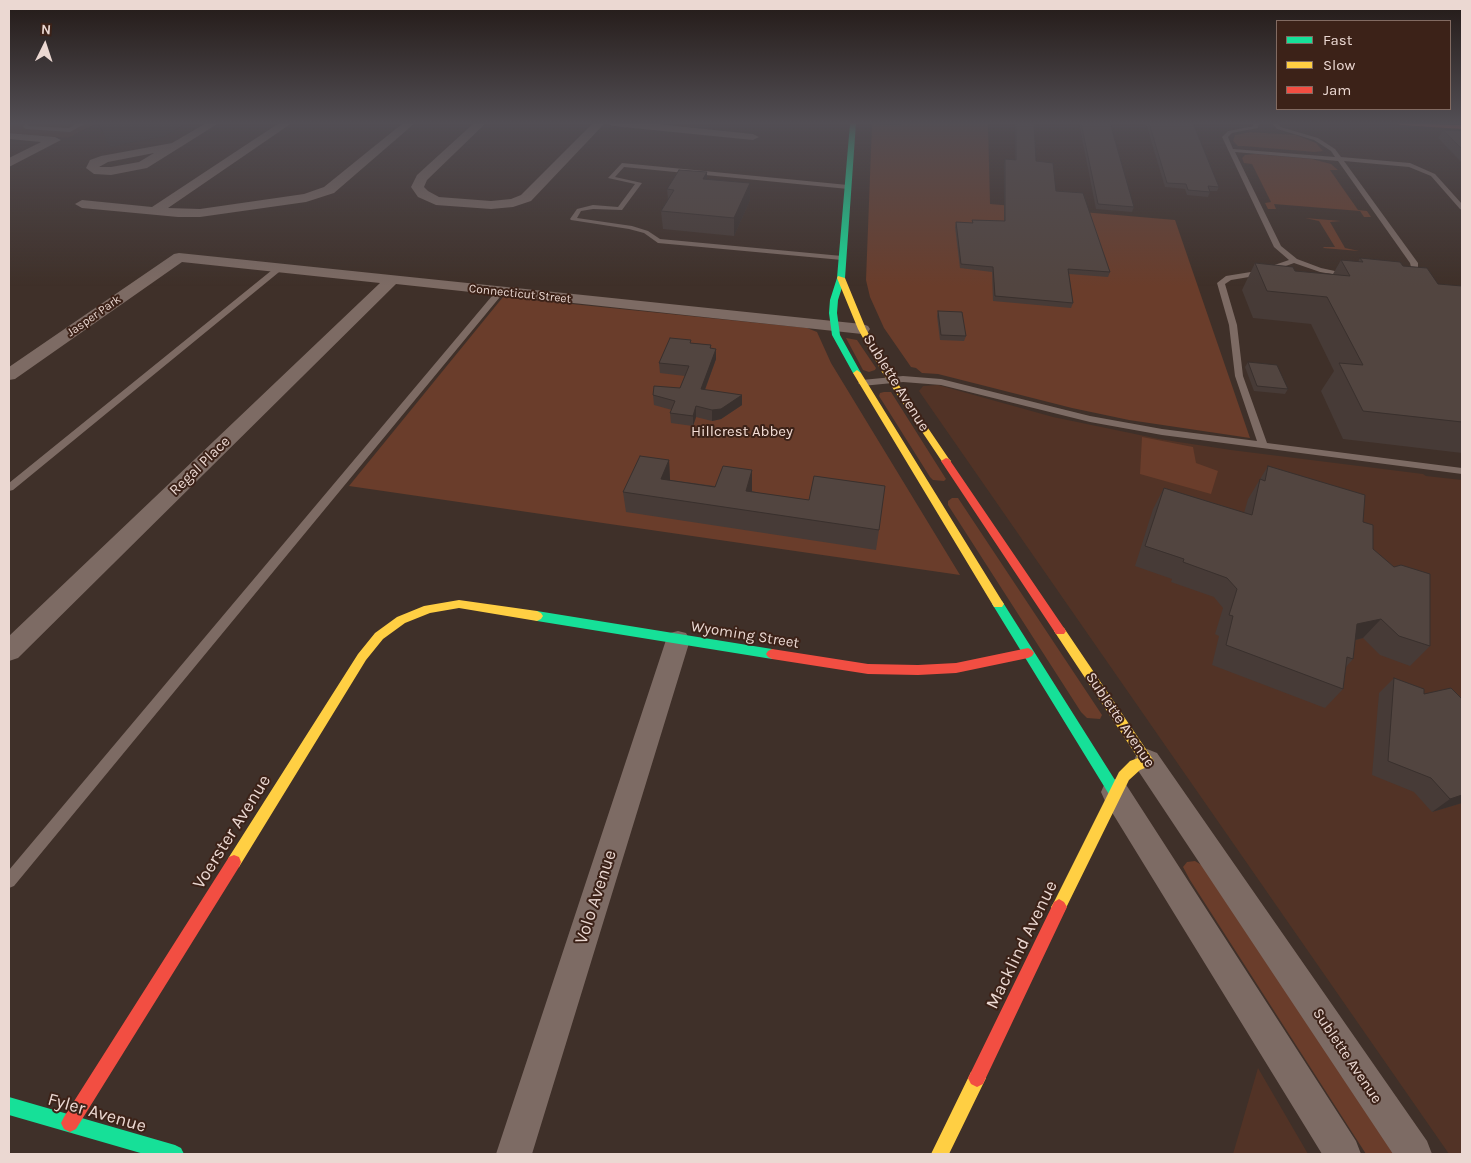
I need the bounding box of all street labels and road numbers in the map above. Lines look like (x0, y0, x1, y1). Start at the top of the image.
street label: Connecticut Street (468, 281, 572, 307)
street label: Jasper Park (64, 292, 124, 340)
street label: Sublette Avenue (859, 331, 933, 435)
street label: Regal Place (166, 433, 234, 499)
street label: Wyoming Street (690, 618, 800, 652)
street label: Sublette Avenue (1082, 669, 1158, 771)
street label: Voerster Avenue (188, 771, 276, 893)
street label: Volo Avenue (571, 847, 621, 947)
street label: Macklind Avenue (982, 877, 1062, 1013)
street label: Sublette Avenue (1309, 1005, 1385, 1107)
street label: Fyler Avenue (45, 1089, 149, 1137)

